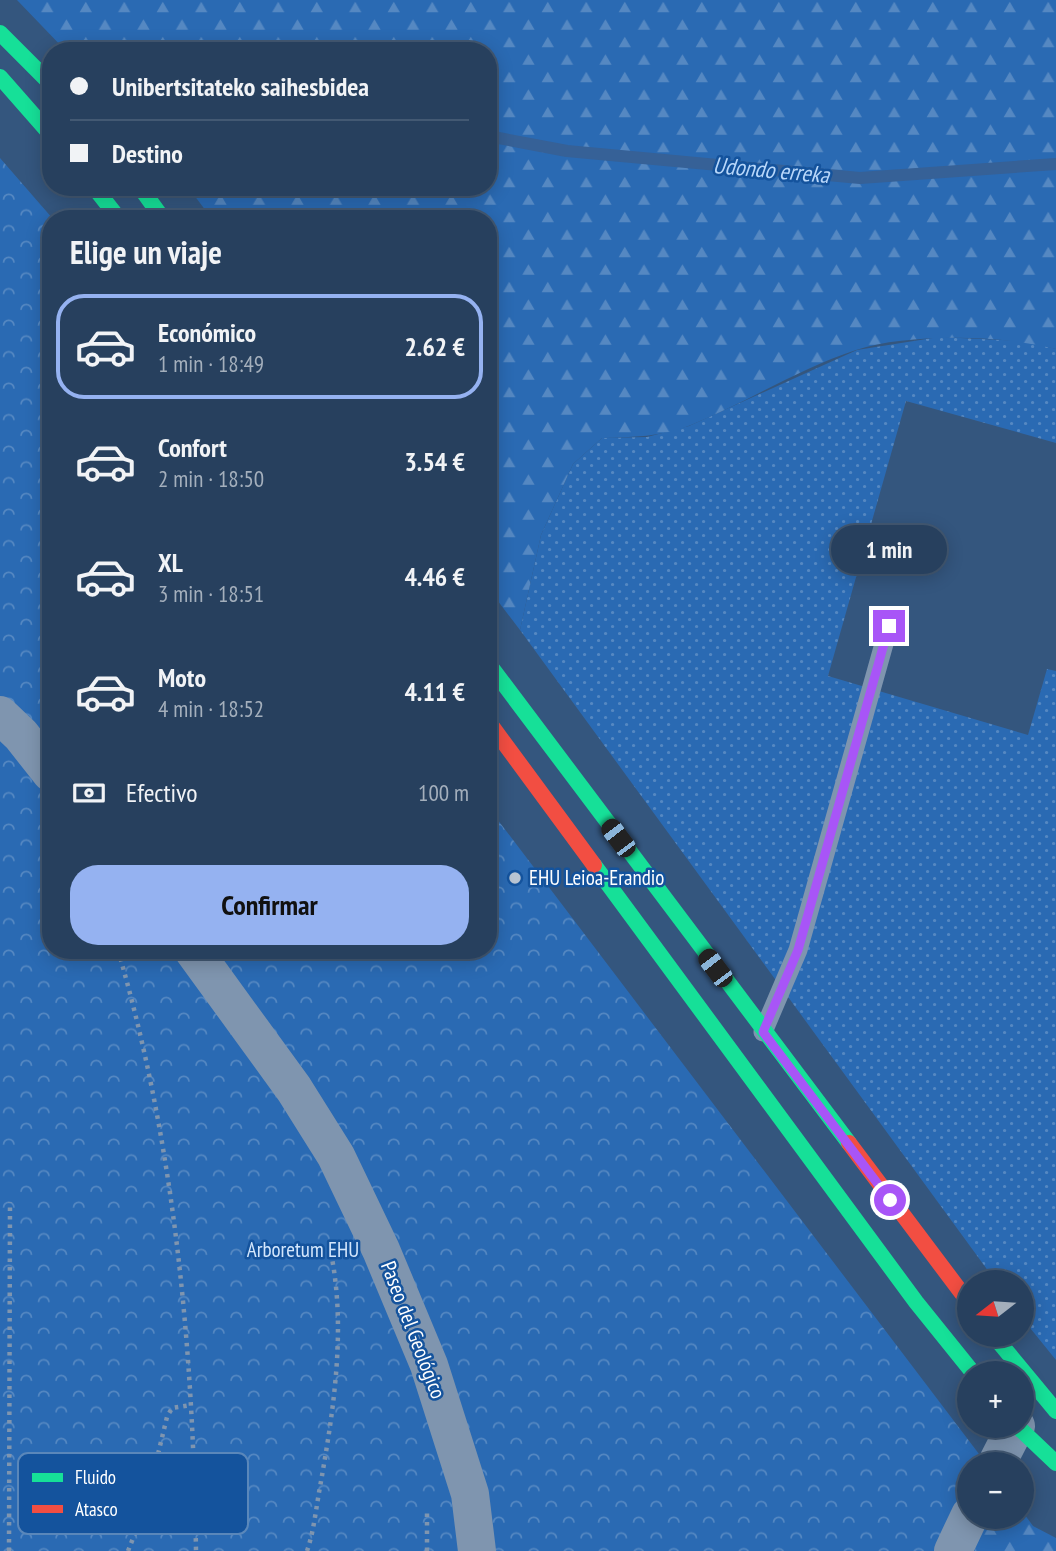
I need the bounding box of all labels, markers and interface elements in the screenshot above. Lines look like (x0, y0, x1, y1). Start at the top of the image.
text: Unibertsitateko saihesbidea (112, 70, 369, 103)
text: Destino (112, 137, 183, 170)
water label: Udondo erreka (712, 150, 832, 189)
text: Elige un viaje (70, 231, 222, 273)
icon: car (74, 315, 137, 378)
text: Económico (158, 316, 256, 349)
text: 2.62 € (404, 330, 465, 363)
text: 1 min · 18:49 (158, 349, 264, 378)
icon: car (74, 430, 137, 493)
text: Confort (158, 431, 227, 464)
text: 3.54 € (404, 445, 465, 478)
text: 2 min · 18:50 (158, 464, 264, 493)
callout: 1 min (831, 524, 947, 574)
text: 1 min (866, 535, 912, 564)
icon: car (74, 545, 137, 608)
text: XL (158, 546, 183, 579)
text: 4.46 € (404, 560, 465, 593)
text: 3 min · 18:51 (158, 579, 264, 608)
route end (873, 610, 905, 642)
icon: car (74, 660, 137, 723)
text: Moto (158, 661, 206, 694)
text: 4.11 € (404, 675, 465, 708)
text: 4 min · 18:52 (158, 694, 264, 723)
icon: cash (70, 774, 108, 812)
text: Efectivo (126, 776, 198, 809)
text: 100 m (418, 778, 469, 807)
car (597, 815, 640, 861)
place label: EHU Leioa-Erandio (529, 864, 664, 891)
button: Confirmar (70, 865, 469, 945)
marker: EHU Leioa-Erandio (507, 870, 523, 886)
car (694, 945, 737, 991)
route start (874, 1184, 906, 1216)
park label: Arboretum EHU (247, 1236, 359, 1263)
street label: Paseo del Geológico (375, 1257, 452, 1402)
north arrow (957, 1270, 1034, 1348)
map controls (957, 1270, 1034, 1529)
button: + (957, 1361, 1034, 1438)
button: − (957, 1452, 1034, 1529)
legend (18, 1453, 248, 1534)
text: Fluido (75, 1465, 116, 1489)
text: Atasco (75, 1497, 118, 1521)

